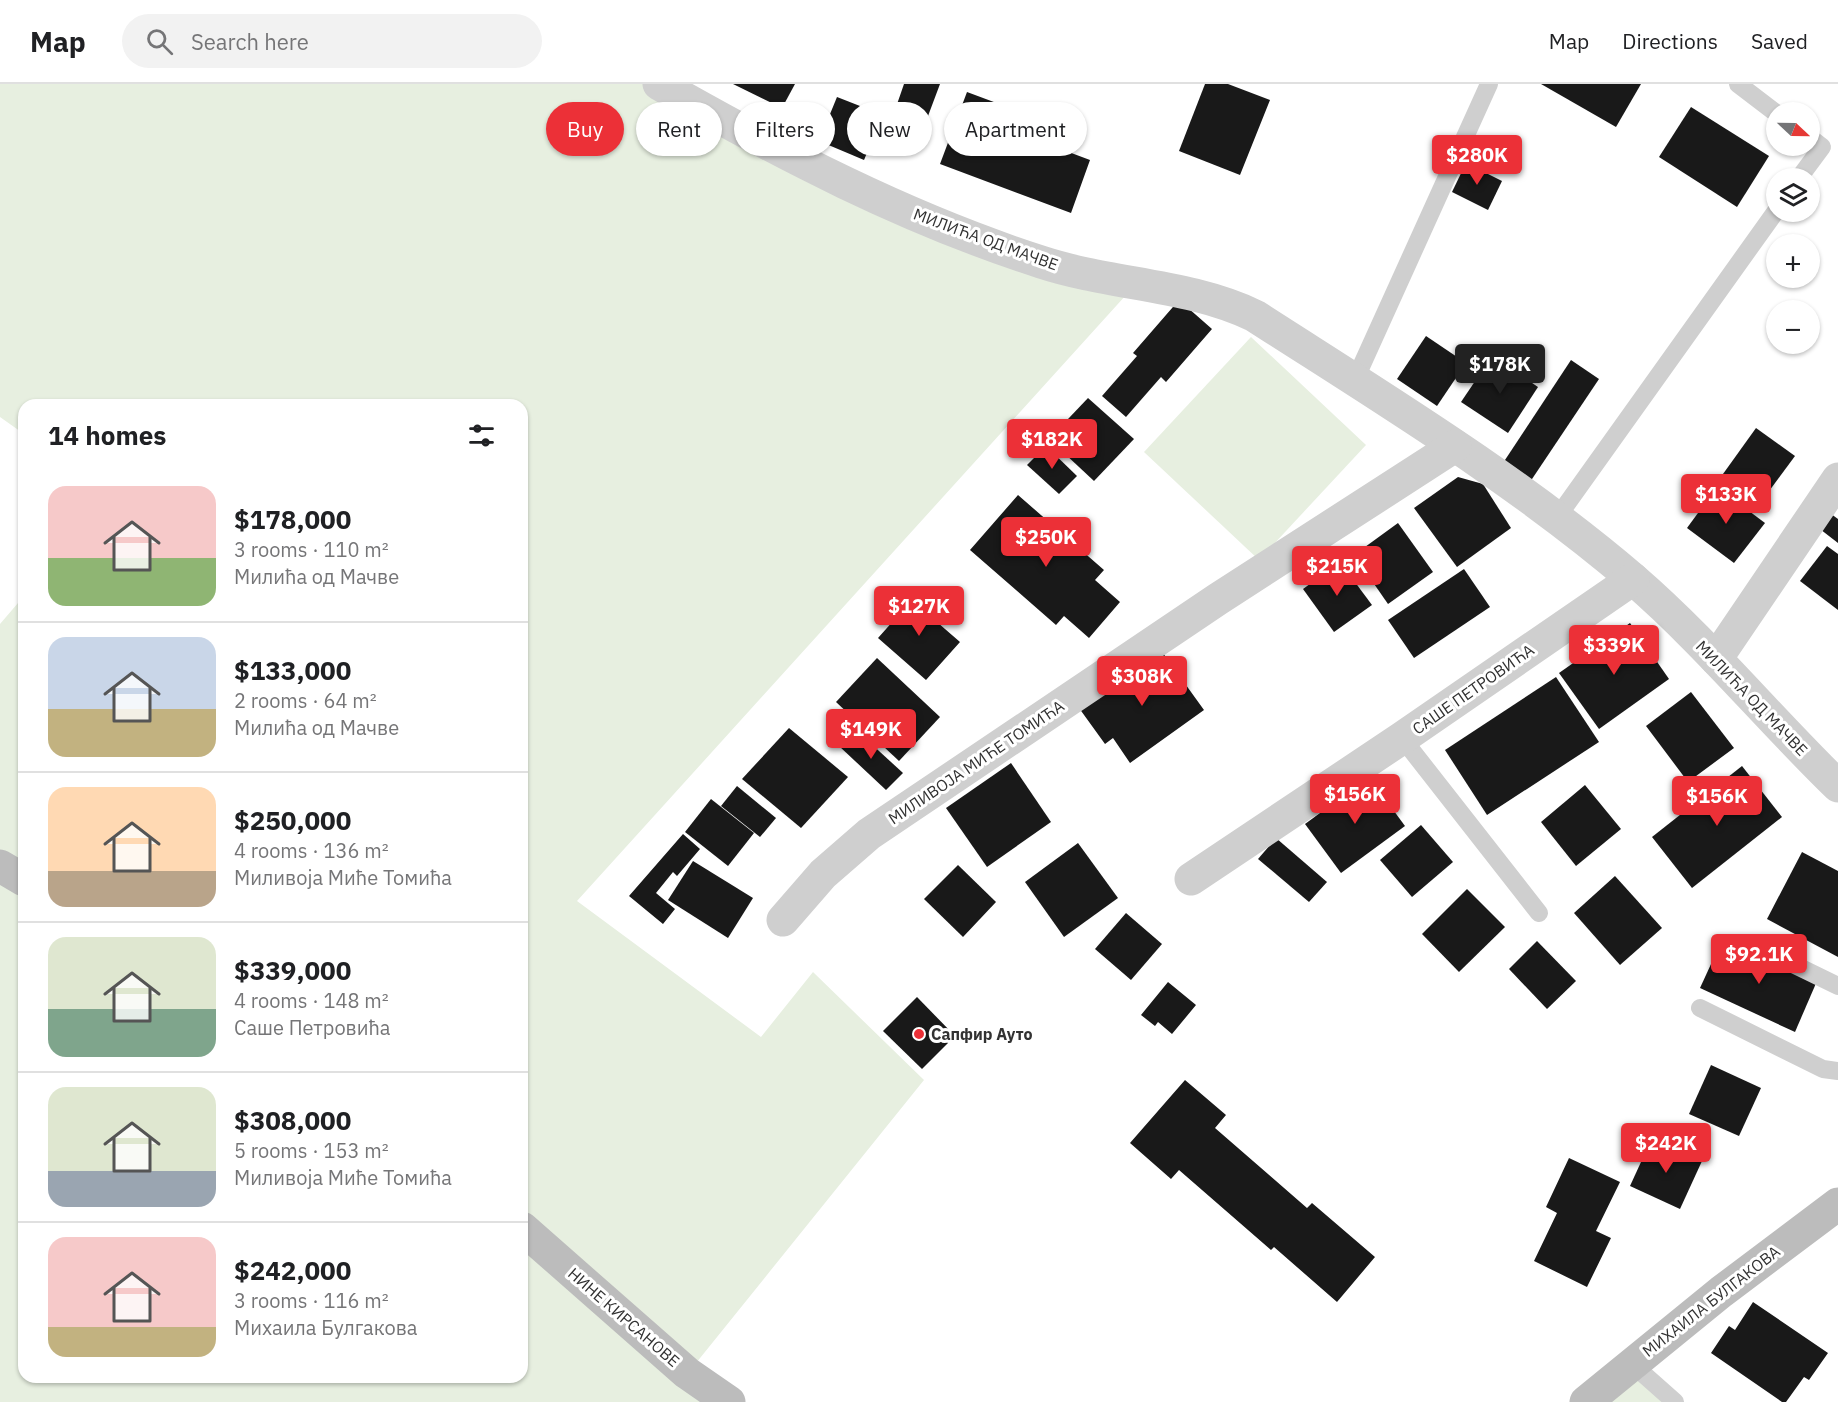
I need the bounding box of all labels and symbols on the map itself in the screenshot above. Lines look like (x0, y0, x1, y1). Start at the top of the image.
north arrow (1766, 102, 1820, 156)
pin: $280K (1435, 135, 1519, 186)
street label: МИЛИЋА ОД МАЧВЕ (911, 204, 1061, 274)
pin: $178K (1458, 344, 1542, 395)
pin: $182K (1010, 419, 1094, 470)
pin: $133K (1684, 474, 1768, 525)
pin: $250K (1004, 517, 1088, 568)
pin: $215K (1295, 546, 1379, 597)
pin: $127K (877, 586, 961, 637)
pin: $339K (1572, 625, 1656, 676)
street label: МИЛИЋА ОД МАЧВЕ (1692, 636, 1812, 760)
street label: САШЕ ПЕТРОВИЋА (1408, 640, 1538, 738)
pin: $308K (1100, 656, 1184, 707)
street label: МИЛИВОЈА МИЋЕ ТОМИЋА (884, 696, 1068, 828)
pin: $149K (829, 709, 913, 760)
pin: $156K (1313, 774, 1397, 825)
pin: $156K (1675, 776, 1759, 827)
pin: $92.1K (1710, 934, 1808, 985)
place label: Сапфир Ауто (931, 1024, 1032, 1044)
marker: Сапфир Ауто (912, 1027, 926, 1041)
pin: $242K (1624, 1123, 1708, 1174)
street label: МИХАИЛА БУЛГАКОВА (1638, 1241, 1784, 1361)
street label: НИНЕ КИРСАНОВЕ (564, 1263, 684, 1371)

